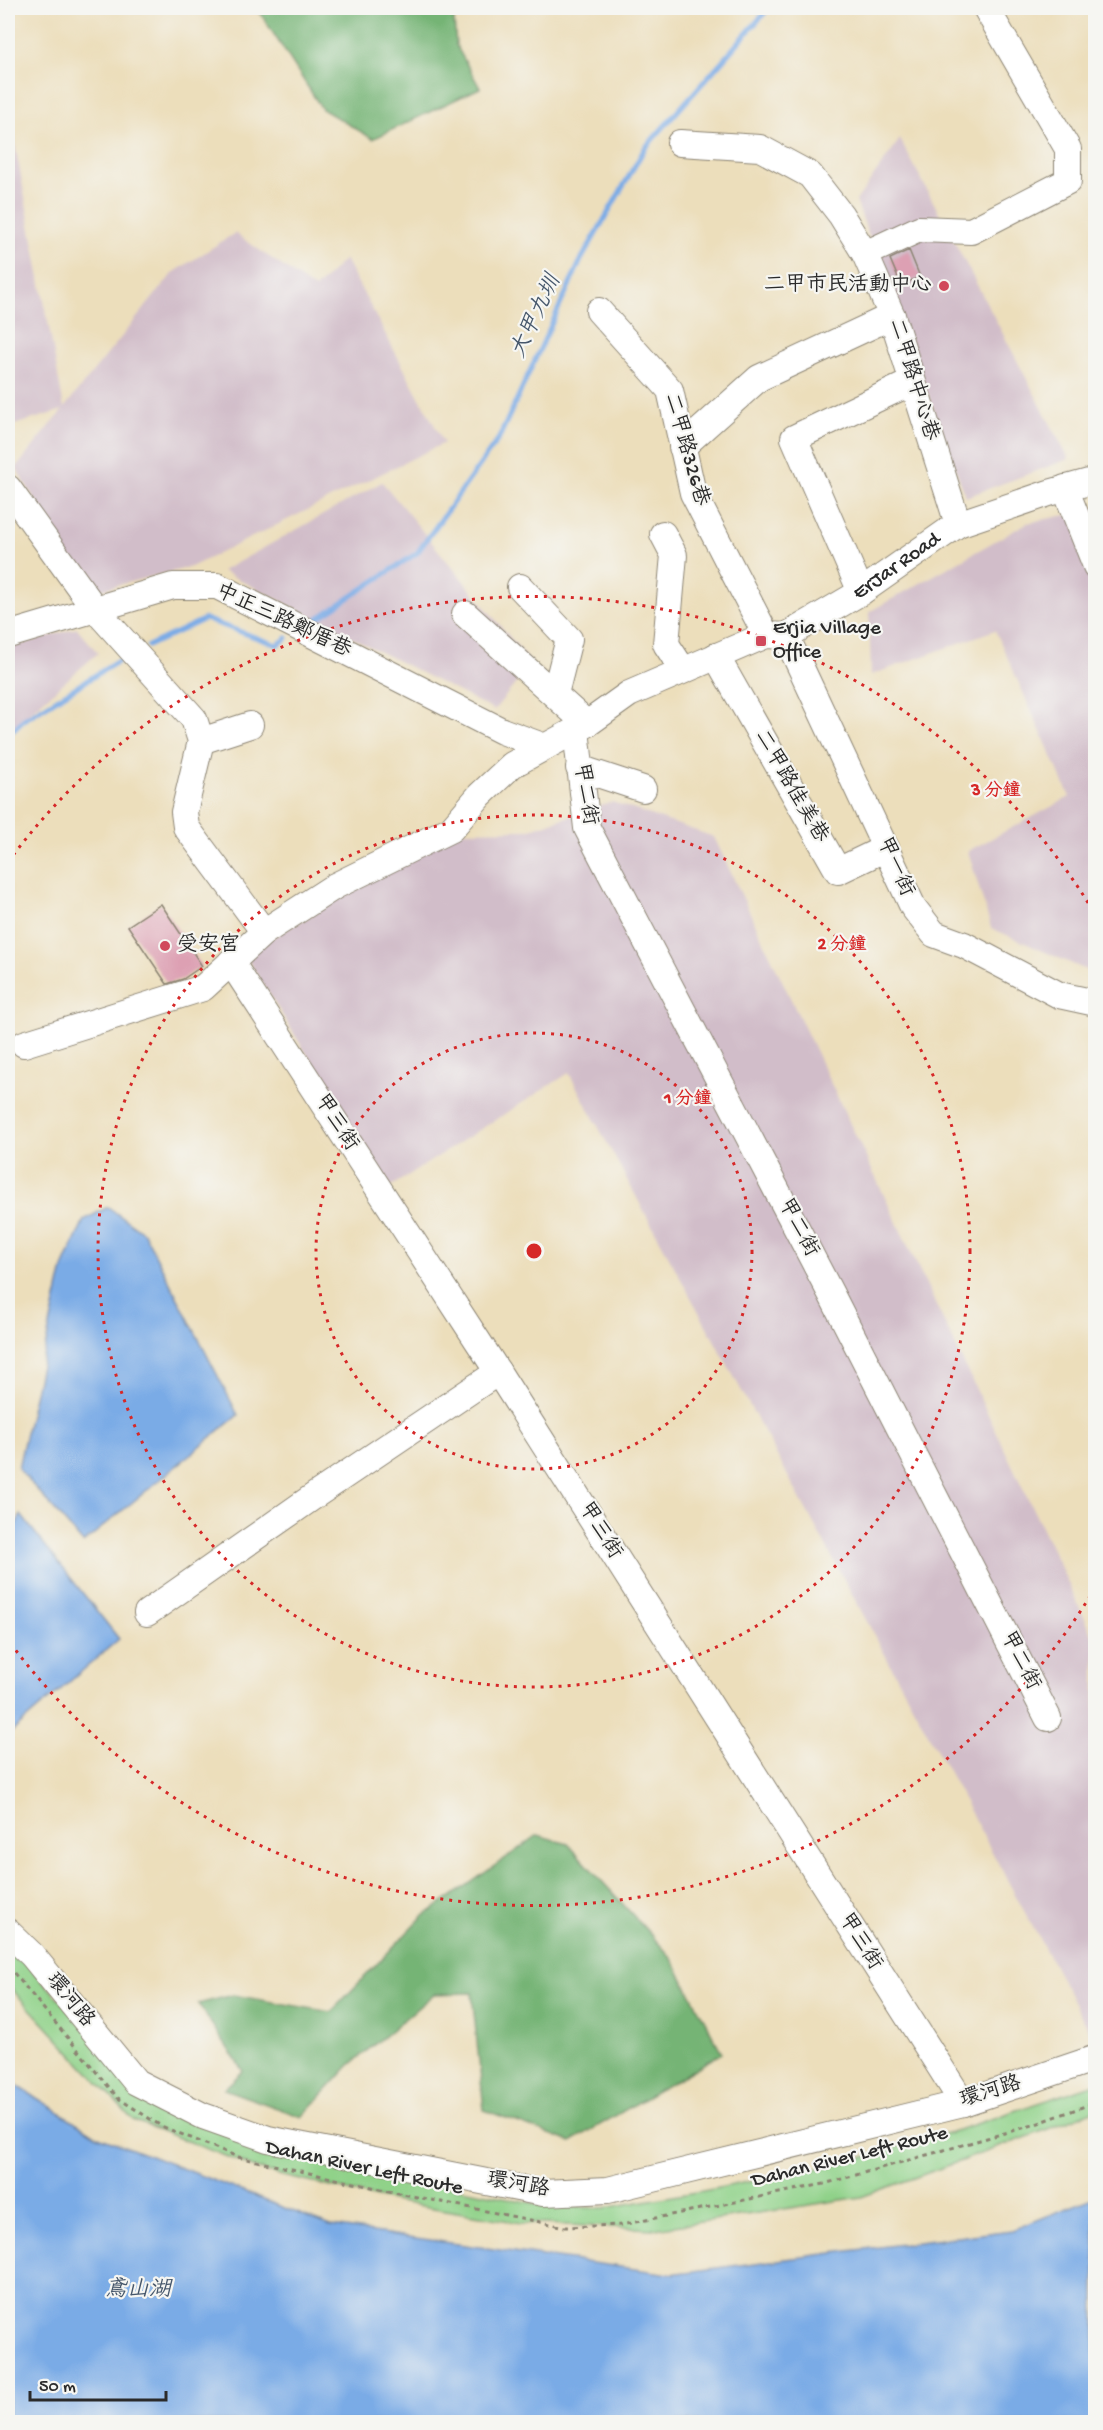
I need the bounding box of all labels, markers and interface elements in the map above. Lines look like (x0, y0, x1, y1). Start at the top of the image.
water label: 大甲九圳 (506, 269, 568, 362)
place label: 二甲市民活動中心 (764, 272, 932, 299)
marker: 二甲市民活動中心 (937, 279, 951, 293)
street label: 二甲路中心巷 (882, 316, 944, 444)
street label: 二甲路326巷 (657, 390, 715, 509)
street label: ErJar Road (849, 526, 947, 606)
street label: 中正三路鄭厝巷 (211, 578, 356, 664)
place label: Erjia Village Office (773, 617, 882, 666)
marker: Erjia Village Office (754, 634, 768, 648)
street label: 二甲路佳美巷 (748, 725, 834, 848)
street label: 甲二街 (567, 761, 602, 827)
text: 3 分鐘 (970, 780, 1021, 802)
street label: 甲一街 (870, 833, 919, 901)
place label: 受安宮 (177, 932, 240, 959)
text: 2 分鐘 (817, 934, 867, 956)
marker: 受安宮 (158, 939, 172, 953)
text: 1 分鐘 (663, 1088, 712, 1110)
street label: 甲三街 (307, 1089, 363, 1156)
street label: 甲二街 (771, 1194, 824, 1262)
centre of rings (524, 1241, 544, 1261)
street label: 甲三街 (572, 1497, 627, 1564)
street label: 甲二街 (994, 1627, 1045, 1695)
street label: 甲三街 (832, 1908, 887, 1975)
street label: 環河路 (39, 1967, 100, 2033)
street label: 環河路 (957, 2070, 1025, 2114)
street label: Dahan River Left Route (748, 2121, 952, 2195)
street label: Dahan River Left Route (261, 2135, 466, 2202)
street label: 環河路 (485, 2166, 552, 2204)
water label: 鳶山湖 (105, 2277, 173, 2304)
scale bar (30, 2364, 166, 2402)
text: 50 m (39, 2377, 76, 2398)

